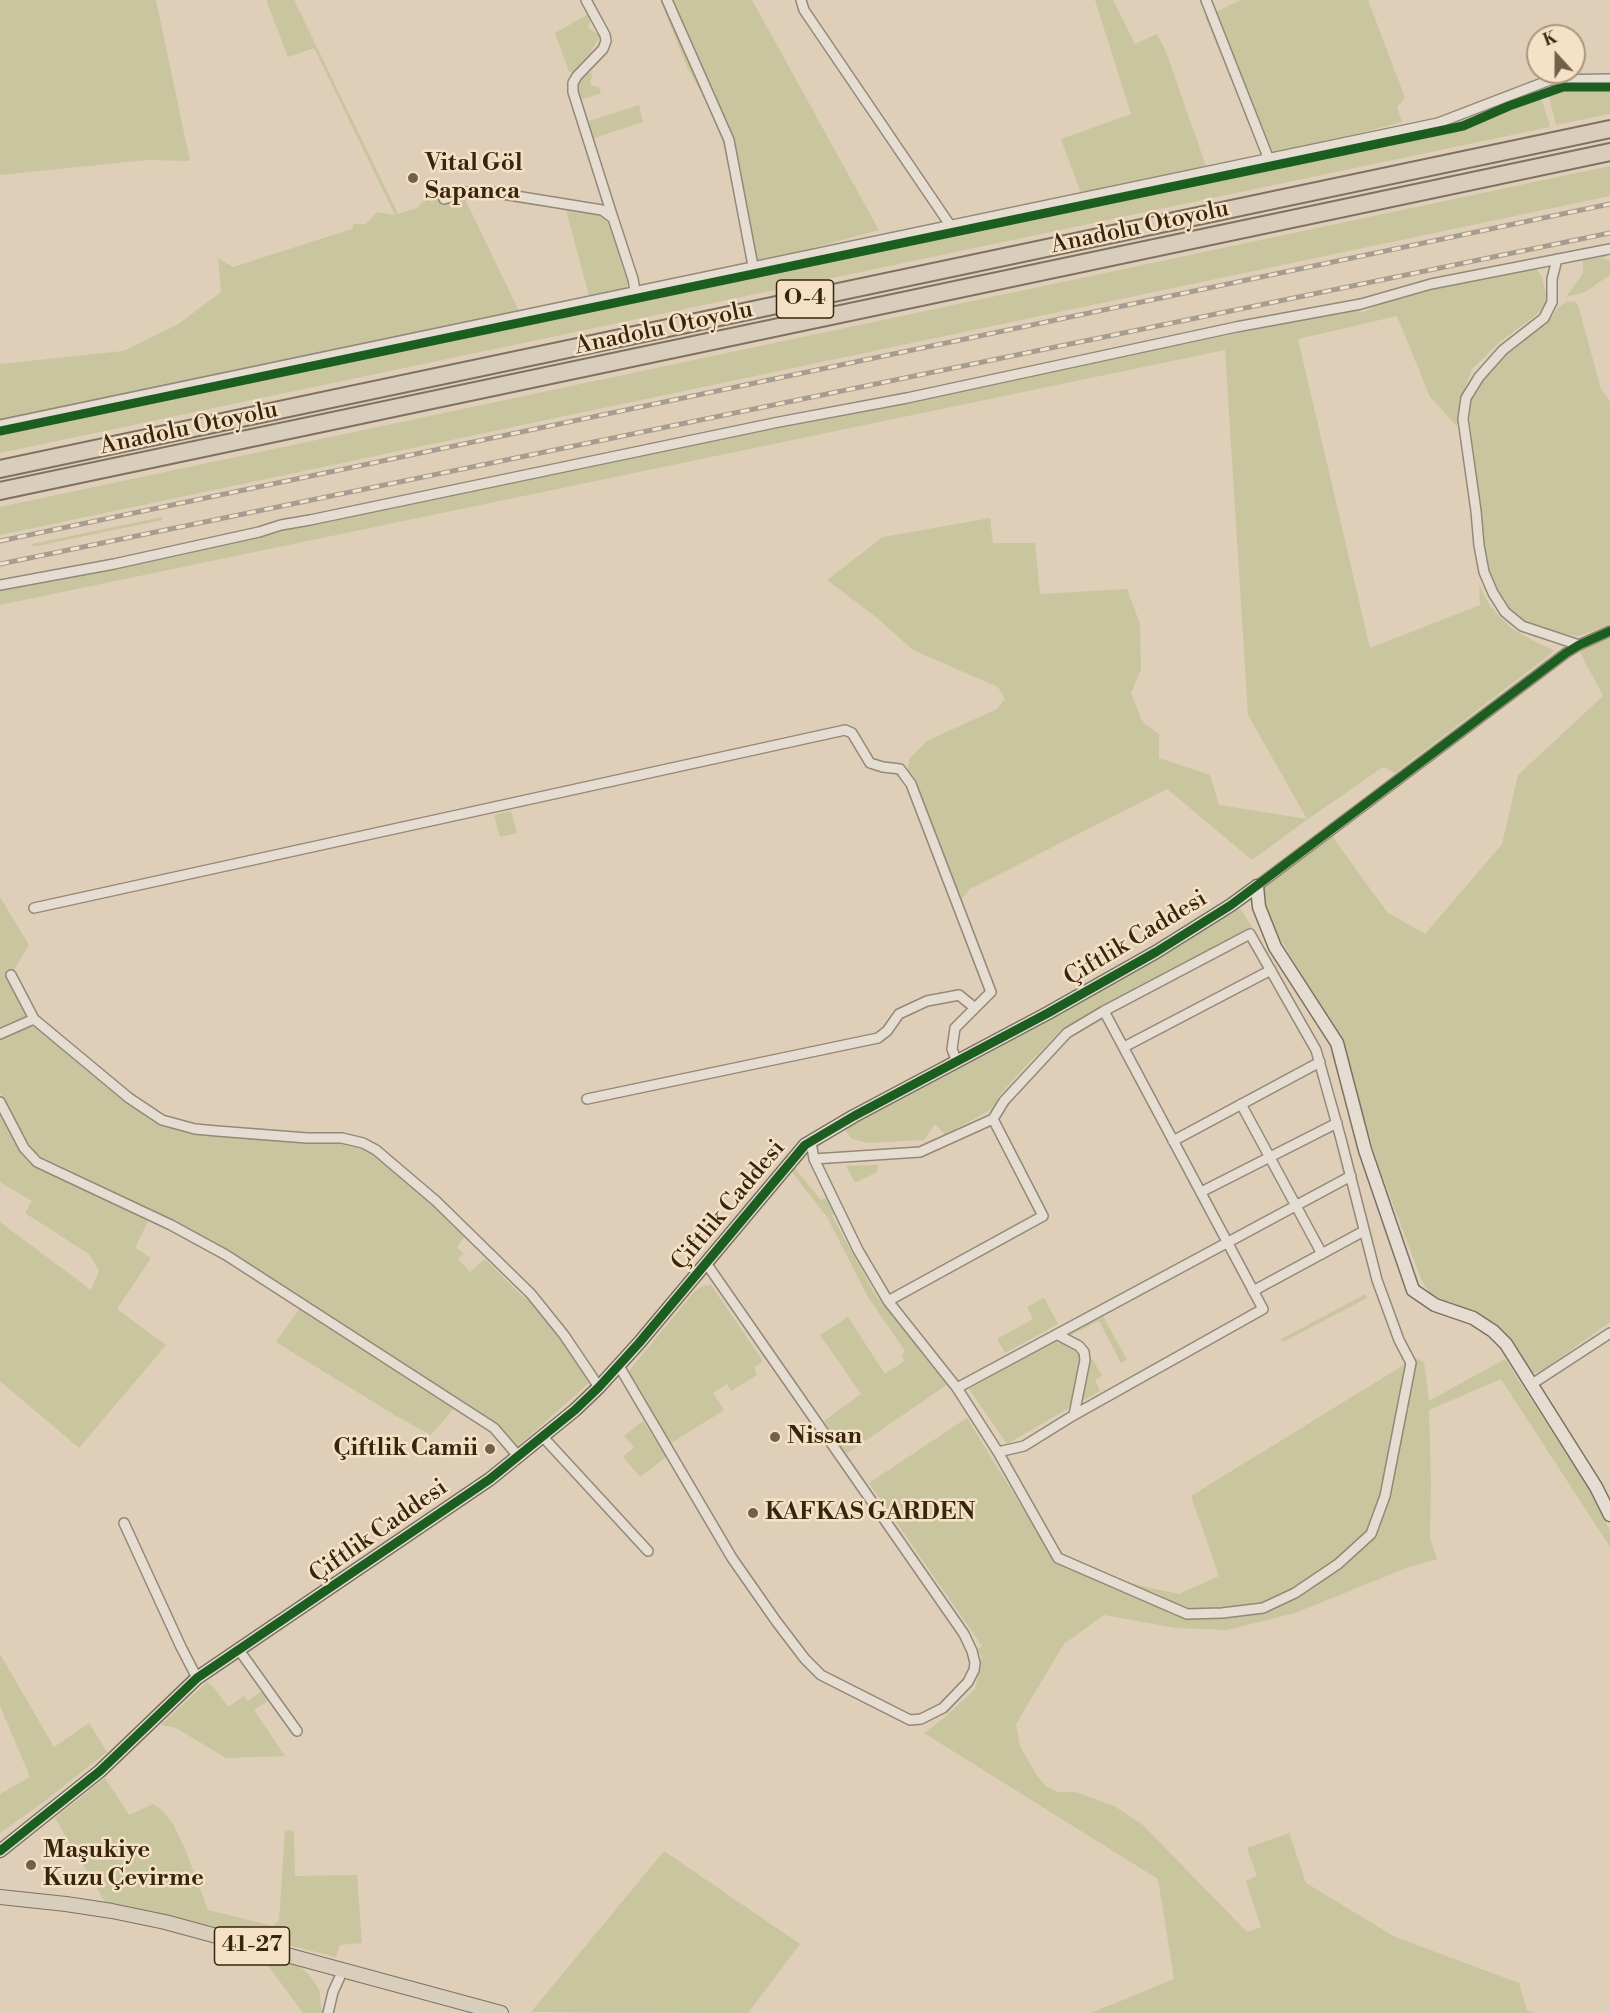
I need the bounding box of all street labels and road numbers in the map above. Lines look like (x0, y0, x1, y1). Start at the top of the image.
street label: Anadolu Otoyolu (1048, 195, 1232, 261)
road number: O-4 (776, 280, 834, 318)
street label: Anadolu Otoyolu (572, 296, 756, 362)
street label: Anadolu Otoyolu (97, 396, 281, 462)
street label: Çiftlik Caddesi (1059, 885, 1213, 993)
street label: Çiftlik Caddesi (666, 1135, 792, 1277)
street label: Çiftlik Caddesi (305, 1474, 453, 1590)
road number: 41-27 (214, 1927, 290, 1965)

